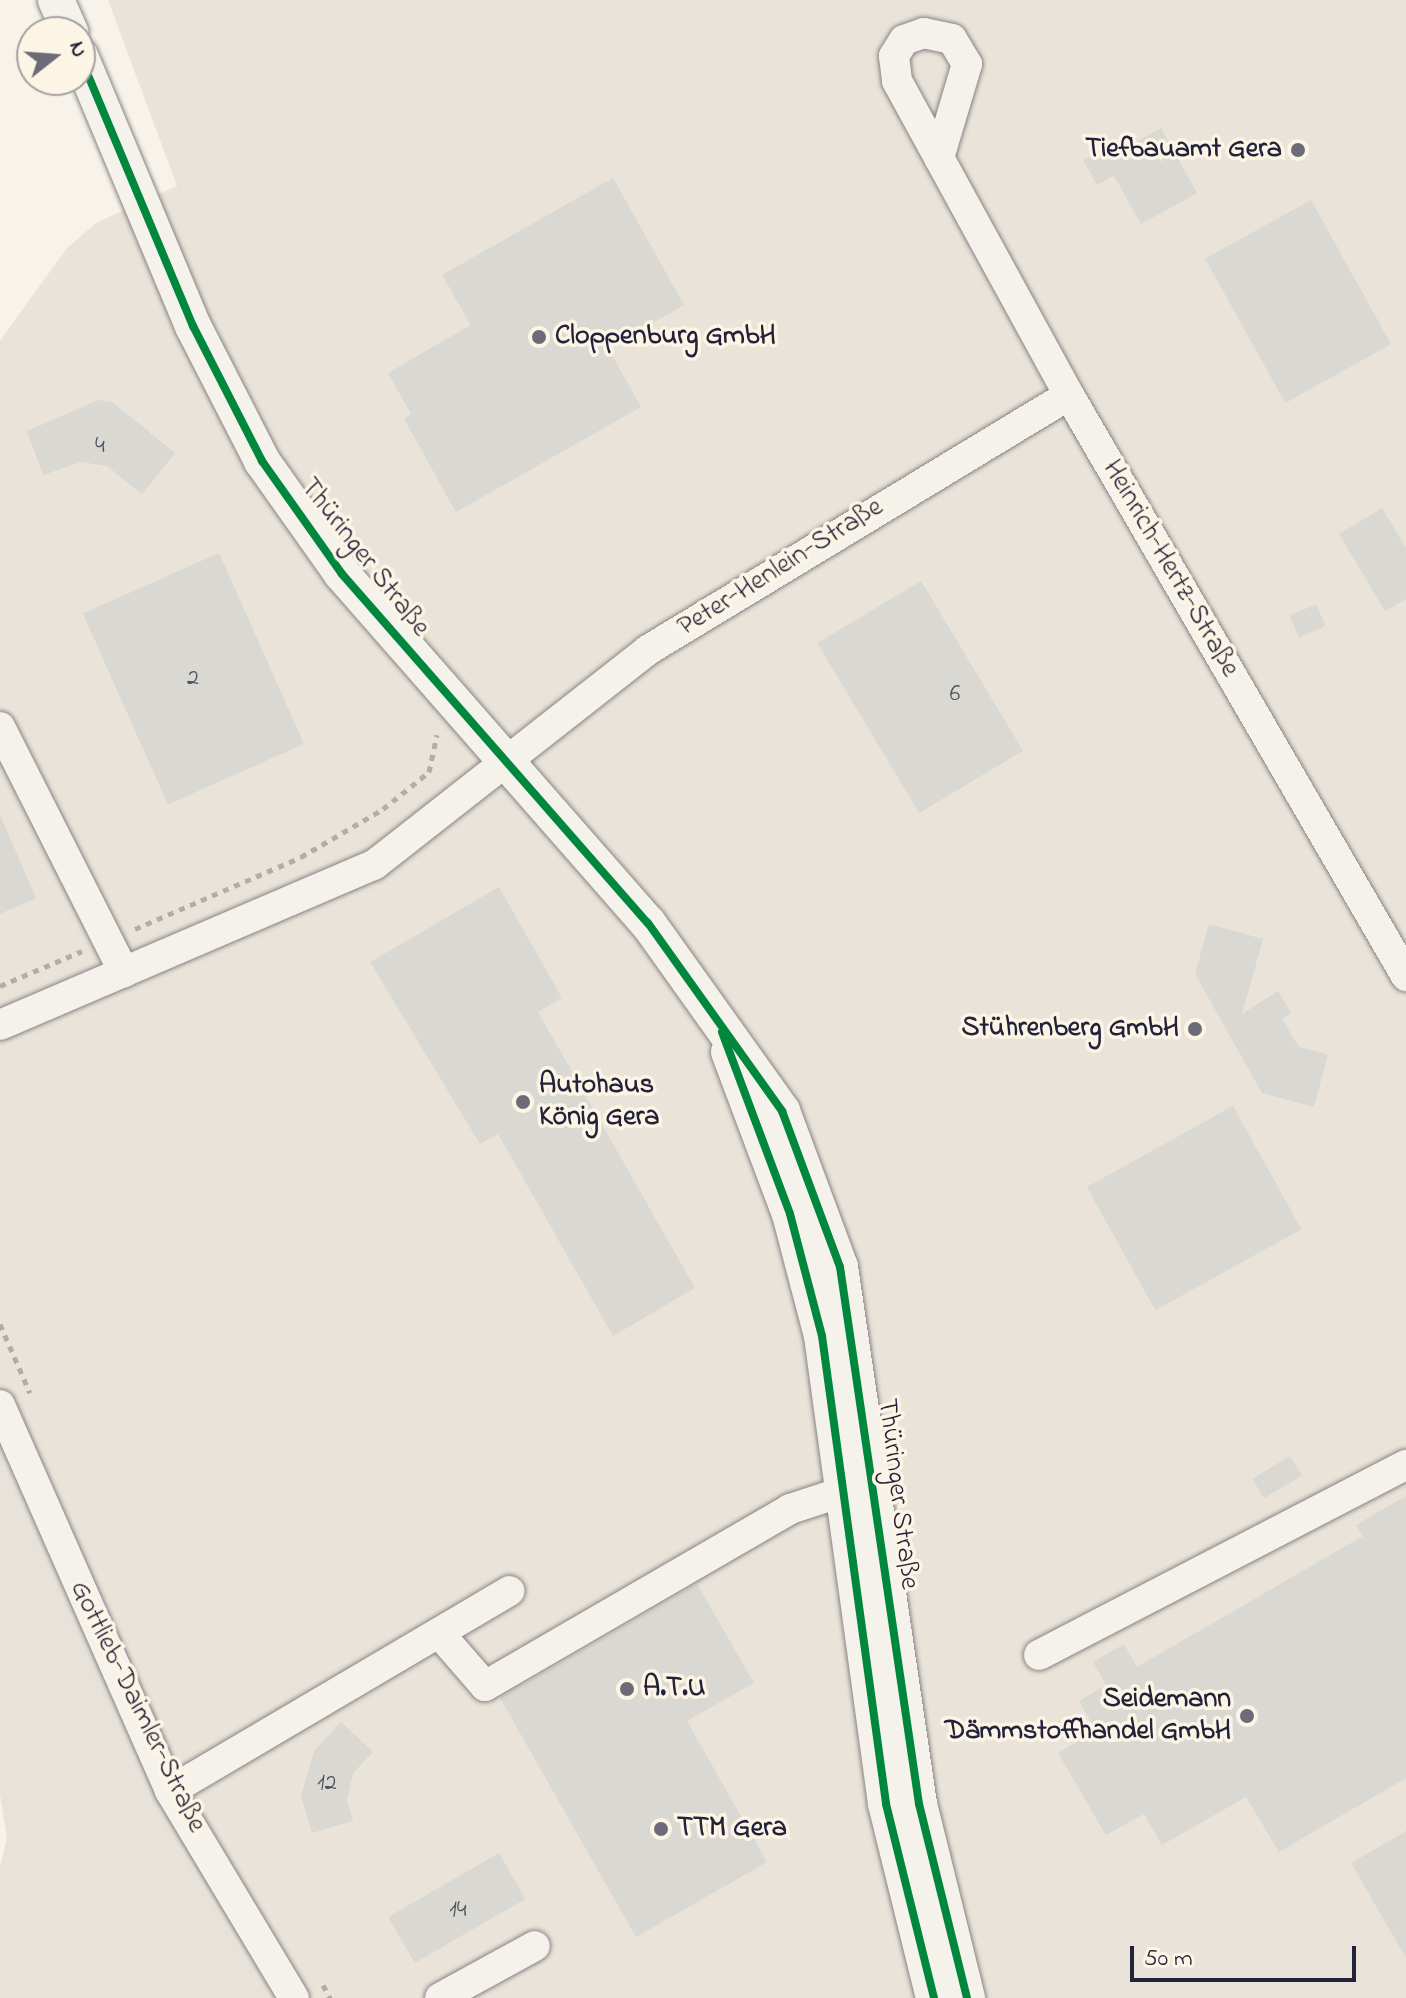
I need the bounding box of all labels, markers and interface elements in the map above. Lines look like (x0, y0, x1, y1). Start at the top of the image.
north arrow (16, 16, 96, 96)
text: N (60, 38, 95, 61)
place label: Tiefbauamt Gera (1085, 133, 1282, 167)
marker: Tiefbauamt Gera (1289, 141, 1307, 159)
place label: Cloppenburg GmbH (555, 320, 776, 354)
marker: Cloppenburg GmbH (530, 328, 548, 346)
house number: 4 (95, 433, 105, 461)
street label: Heinrich-Hertz-Straße (1094, 454, 1246, 684)
street label: Thüringer Straße (292, 472, 436, 644)
street label: Peter-Henlein-Straße (672, 491, 890, 645)
house number: 2 (187, 665, 199, 693)
house number: 6 (950, 681, 960, 709)
place label: Stührenberg GmbH (961, 1012, 1179, 1046)
marker: Stührenberg GmbH (1186, 1020, 1204, 1038)
place label: Autohaus König Gera (539, 1069, 659, 1135)
marker: Autohaus König Gera (514, 1093, 532, 1111)
street label: Thüringer Straße (869, 1397, 925, 1591)
street label: Gottlieb-Daimler-Straße (61, 1576, 213, 1838)
place label: A.T.U (643, 1672, 705, 1706)
marker: A.T.U (618, 1680, 636, 1698)
place label: Seidemann Dämmstoffhandel GmbH (945, 1683, 1231, 1749)
marker: Seidemann Dämmstoffhandel GmbH (1238, 1707, 1256, 1725)
house number: 12 (317, 1770, 337, 1798)
place label: TTM Gera (677, 1812, 787, 1846)
marker: TTM Gera (652, 1820, 670, 1838)
house number: 14 (449, 1897, 467, 1925)
scale bar (1134, 1930, 1360, 1980)
text: 50 m (1144, 1942, 1193, 1977)

